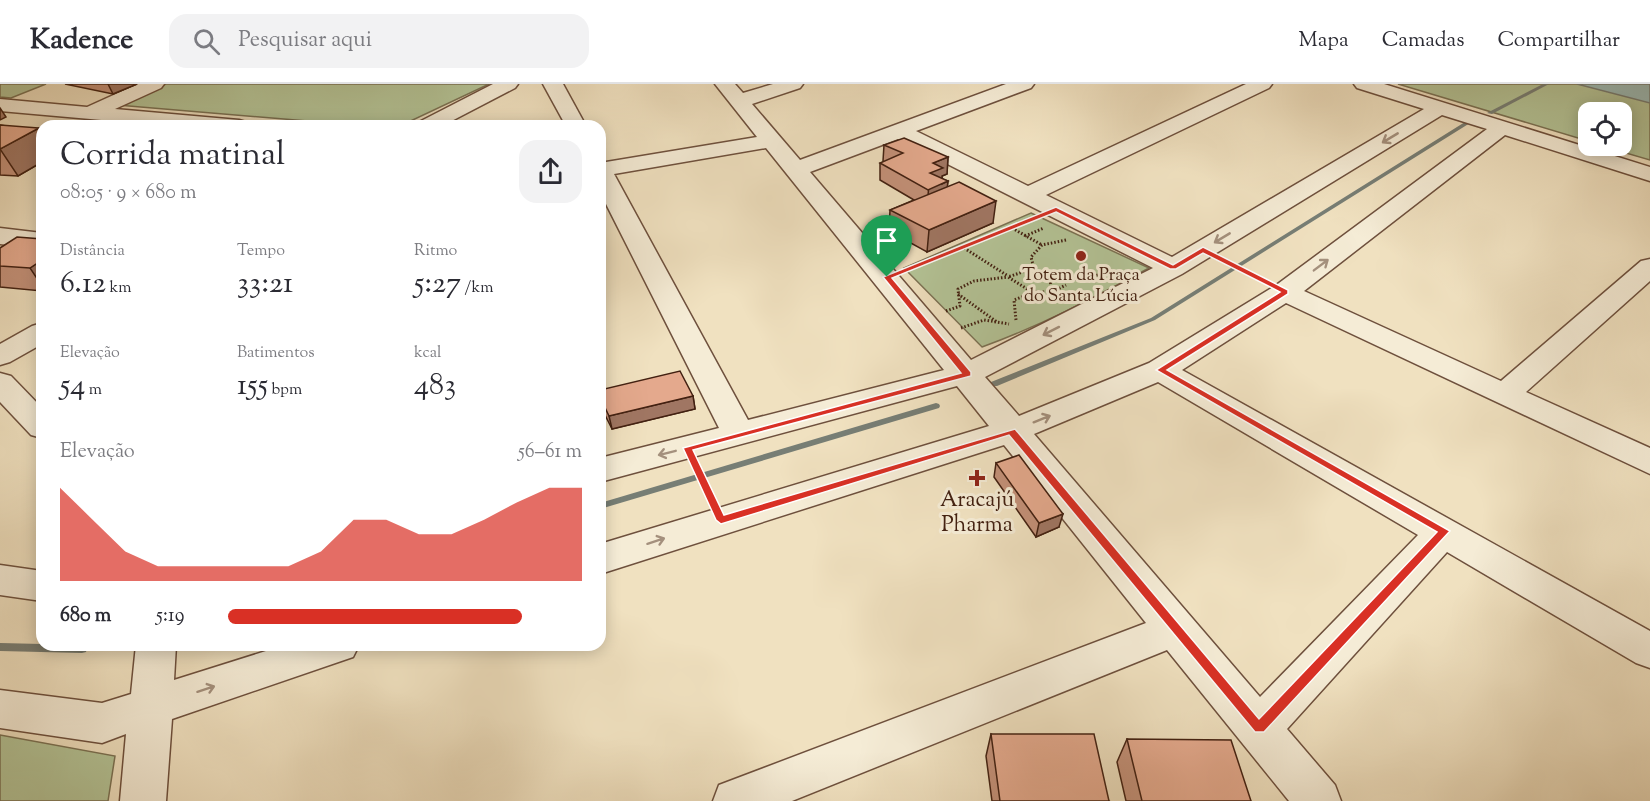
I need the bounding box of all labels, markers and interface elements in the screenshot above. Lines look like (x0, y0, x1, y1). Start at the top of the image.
search box (169, 14, 589, 68)
text: Kadence (30, 21, 133, 61)
icon: search (190, 25, 223, 58)
text: Pesquisar aqui (238, 25, 372, 57)
text: Mapa (1299, 26, 1349, 56)
text: Camadas (1382, 26, 1465, 56)
text: Compartilhar (1498, 26, 1620, 56)
map controls (1578, 102, 1632, 156)
button: locate (1578, 102, 1632, 156)
text: Corrida matinal (60, 132, 285, 180)
one-way arrow (1382, 132, 1399, 144)
button: share (519, 140, 582, 203)
text: 08:05 · 9 × 680 m (60, 179, 197, 208)
pin (861, 215, 912, 277)
icon: arrive (870, 224, 903, 257)
one-way arrow (1214, 232, 1231, 244)
text: Distância (60, 240, 125, 263)
text: Tempo (237, 240, 285, 263)
text: Ritmo (414, 240, 457, 263)
marker: Totem da Praça do Santa Lúcia (1074, 249, 1088, 263)
one-way arrow (1313, 258, 1329, 271)
text: 6.12 (60, 263, 106, 306)
text: 33:21 (237, 263, 293, 306)
text: 5:27 (414, 263, 461, 306)
place label: Totem da Praça do Santa Lúcia (1022, 263, 1140, 310)
text: km (106, 277, 132, 300)
text: /km (461, 277, 493, 300)
one-way arrow (1042, 325, 1060, 337)
text: Elevação (60, 342, 120, 365)
text: Batimentos (237, 342, 315, 365)
text: kcal (414, 342, 442, 365)
text: 54 (60, 365, 85, 408)
text: 155 (237, 365, 268, 408)
text: 483 (414, 365, 456, 408)
text: m (85, 379, 102, 402)
text: bpm (268, 379, 302, 402)
one-way arrow (1032, 413, 1050, 424)
text: Elevação (60, 438, 135, 467)
text: 56–61 m (518, 438, 582, 467)
one-way arrow (657, 448, 676, 460)
marker: Aracajú Pharma (970, 471, 984, 485)
place label: Aracajú Pharma (940, 485, 1014, 542)
one-way arrow (646, 535, 665, 546)
text: 680 m (60, 602, 111, 631)
text: 5:19 (156, 602, 184, 631)
one-way arrow (196, 683, 215, 694)

